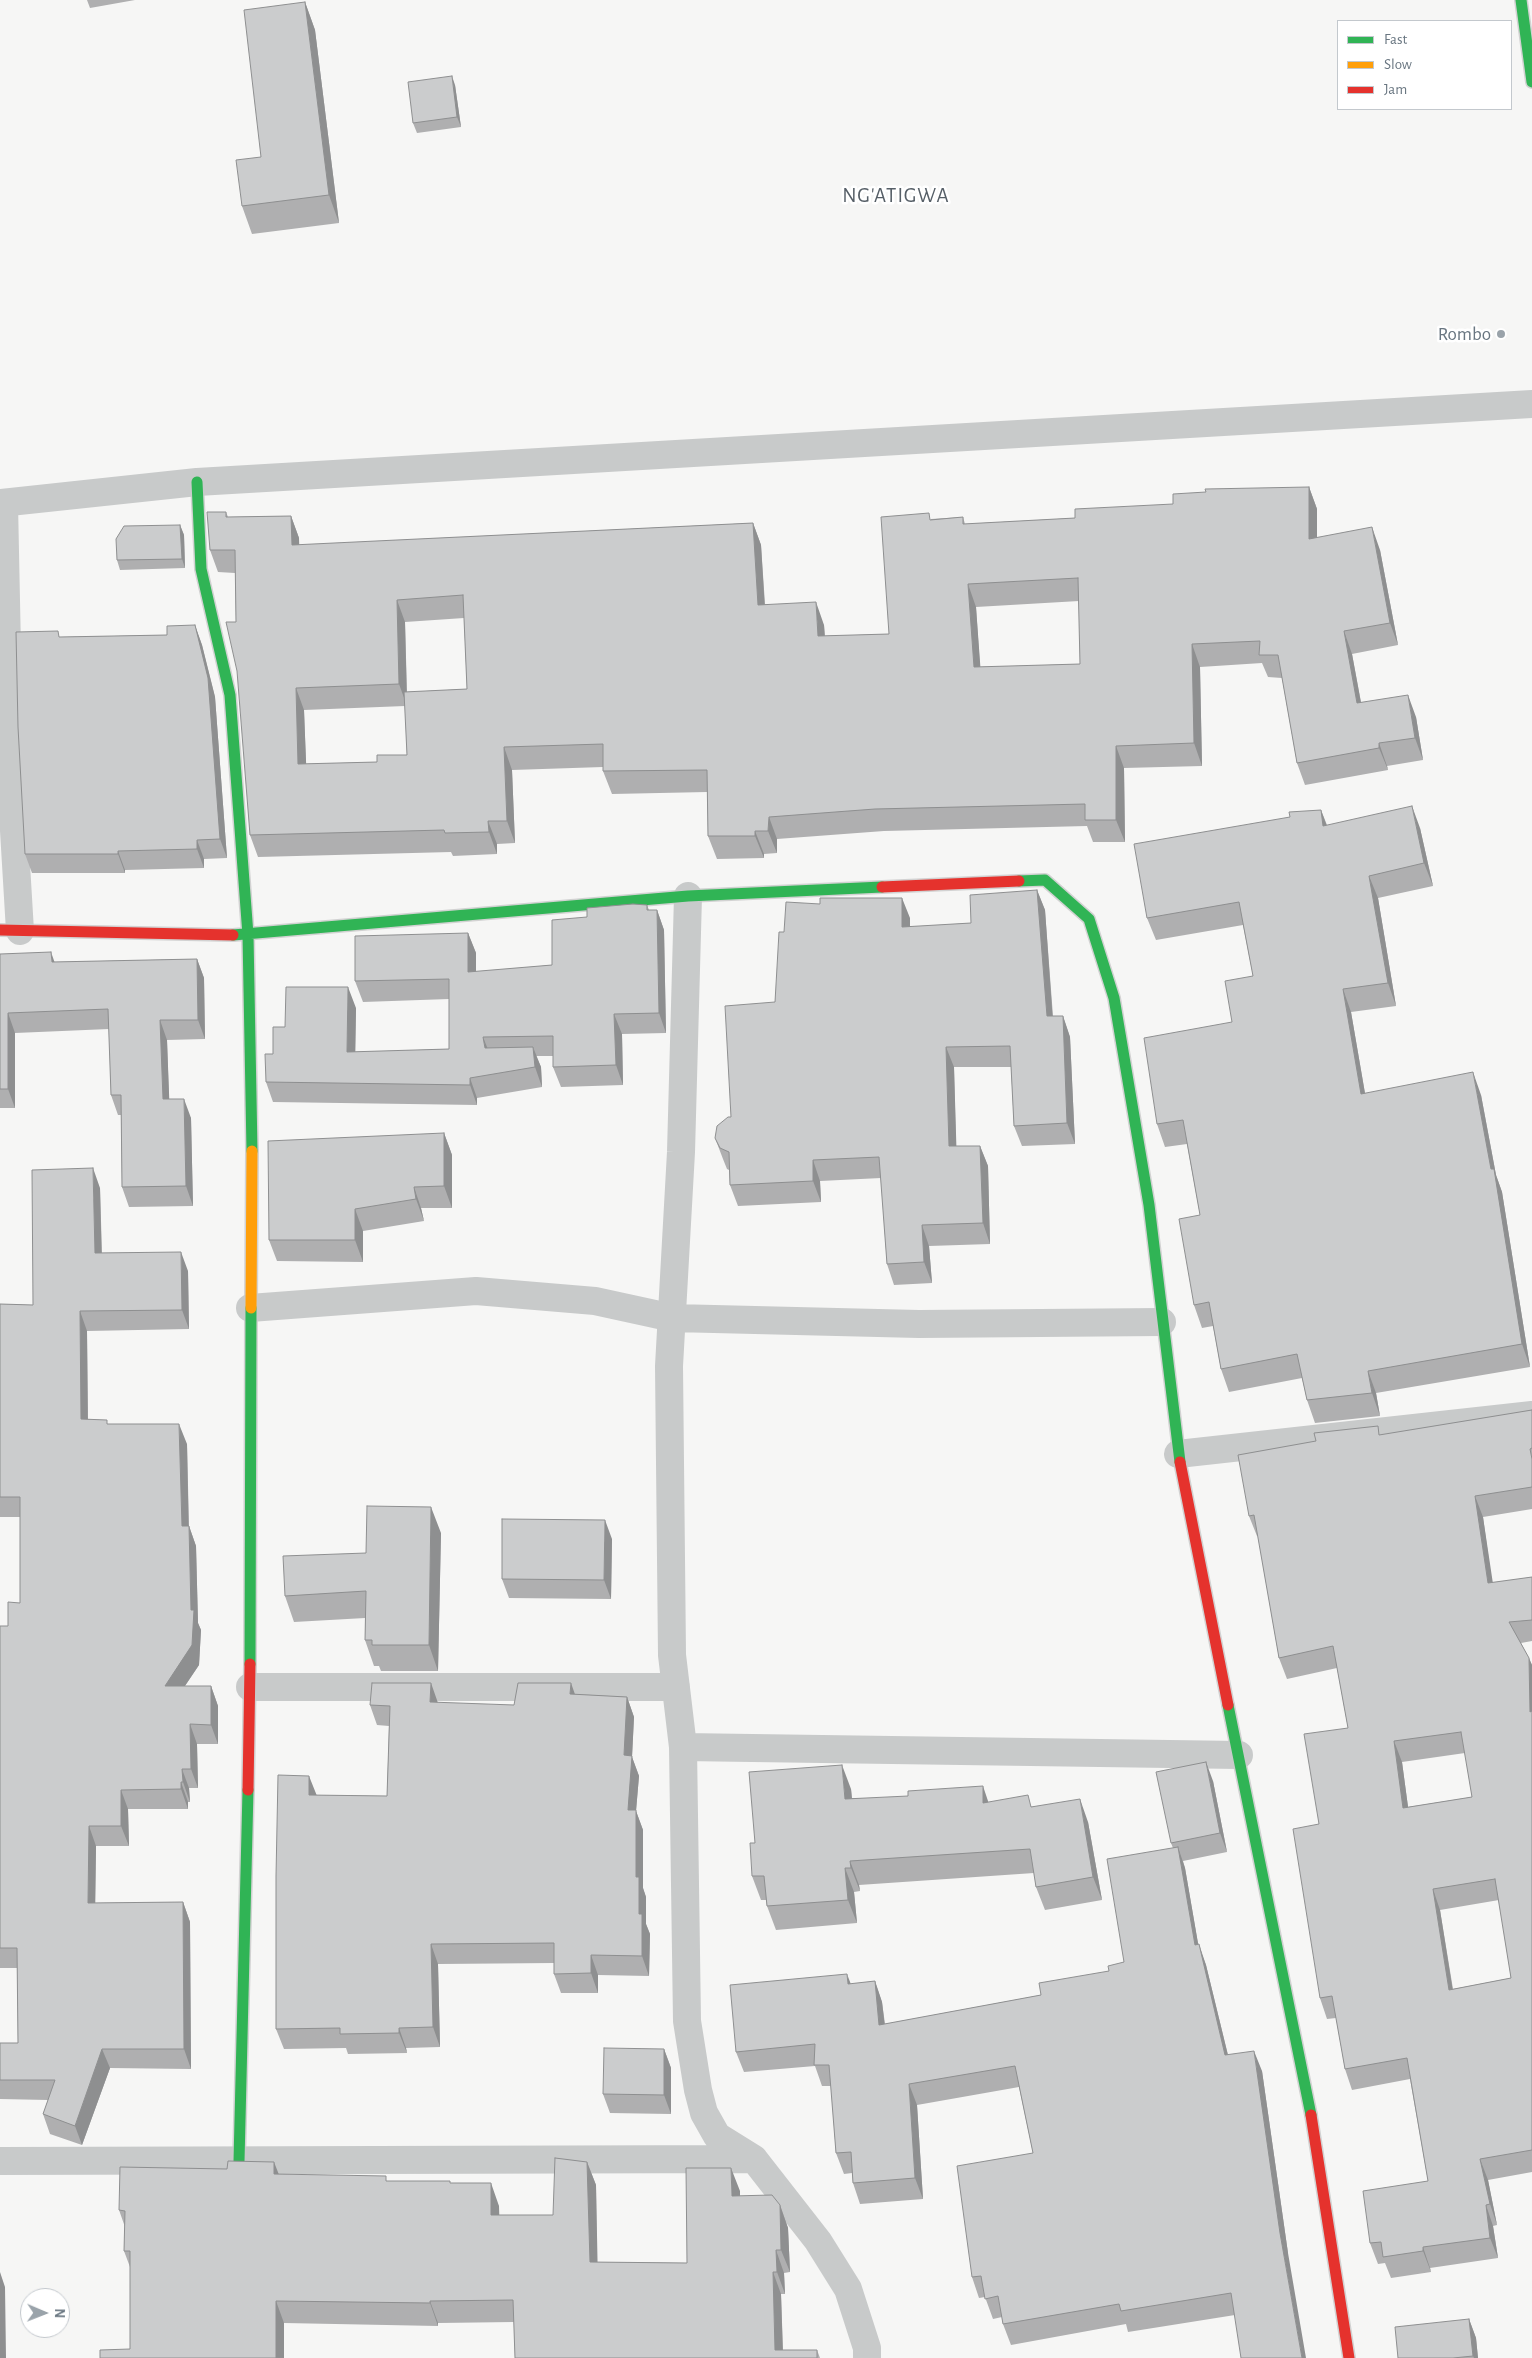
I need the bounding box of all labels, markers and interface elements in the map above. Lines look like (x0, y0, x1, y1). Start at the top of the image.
legend (1337, 20, 1512, 110)
text: Fast (1384, 32, 1407, 47)
text: Slow (1384, 57, 1412, 72)
text: Jam (1384, 82, 1407, 97)
district label: NG'ATIGWA (841, 183, 951, 209)
place label: Rombo (1438, 323, 1491, 345)
marker: Rombo (1495, 328, 1507, 340)
north arrow (20, 2288, 70, 2338)
text: N (52, 2308, 66, 2318)

